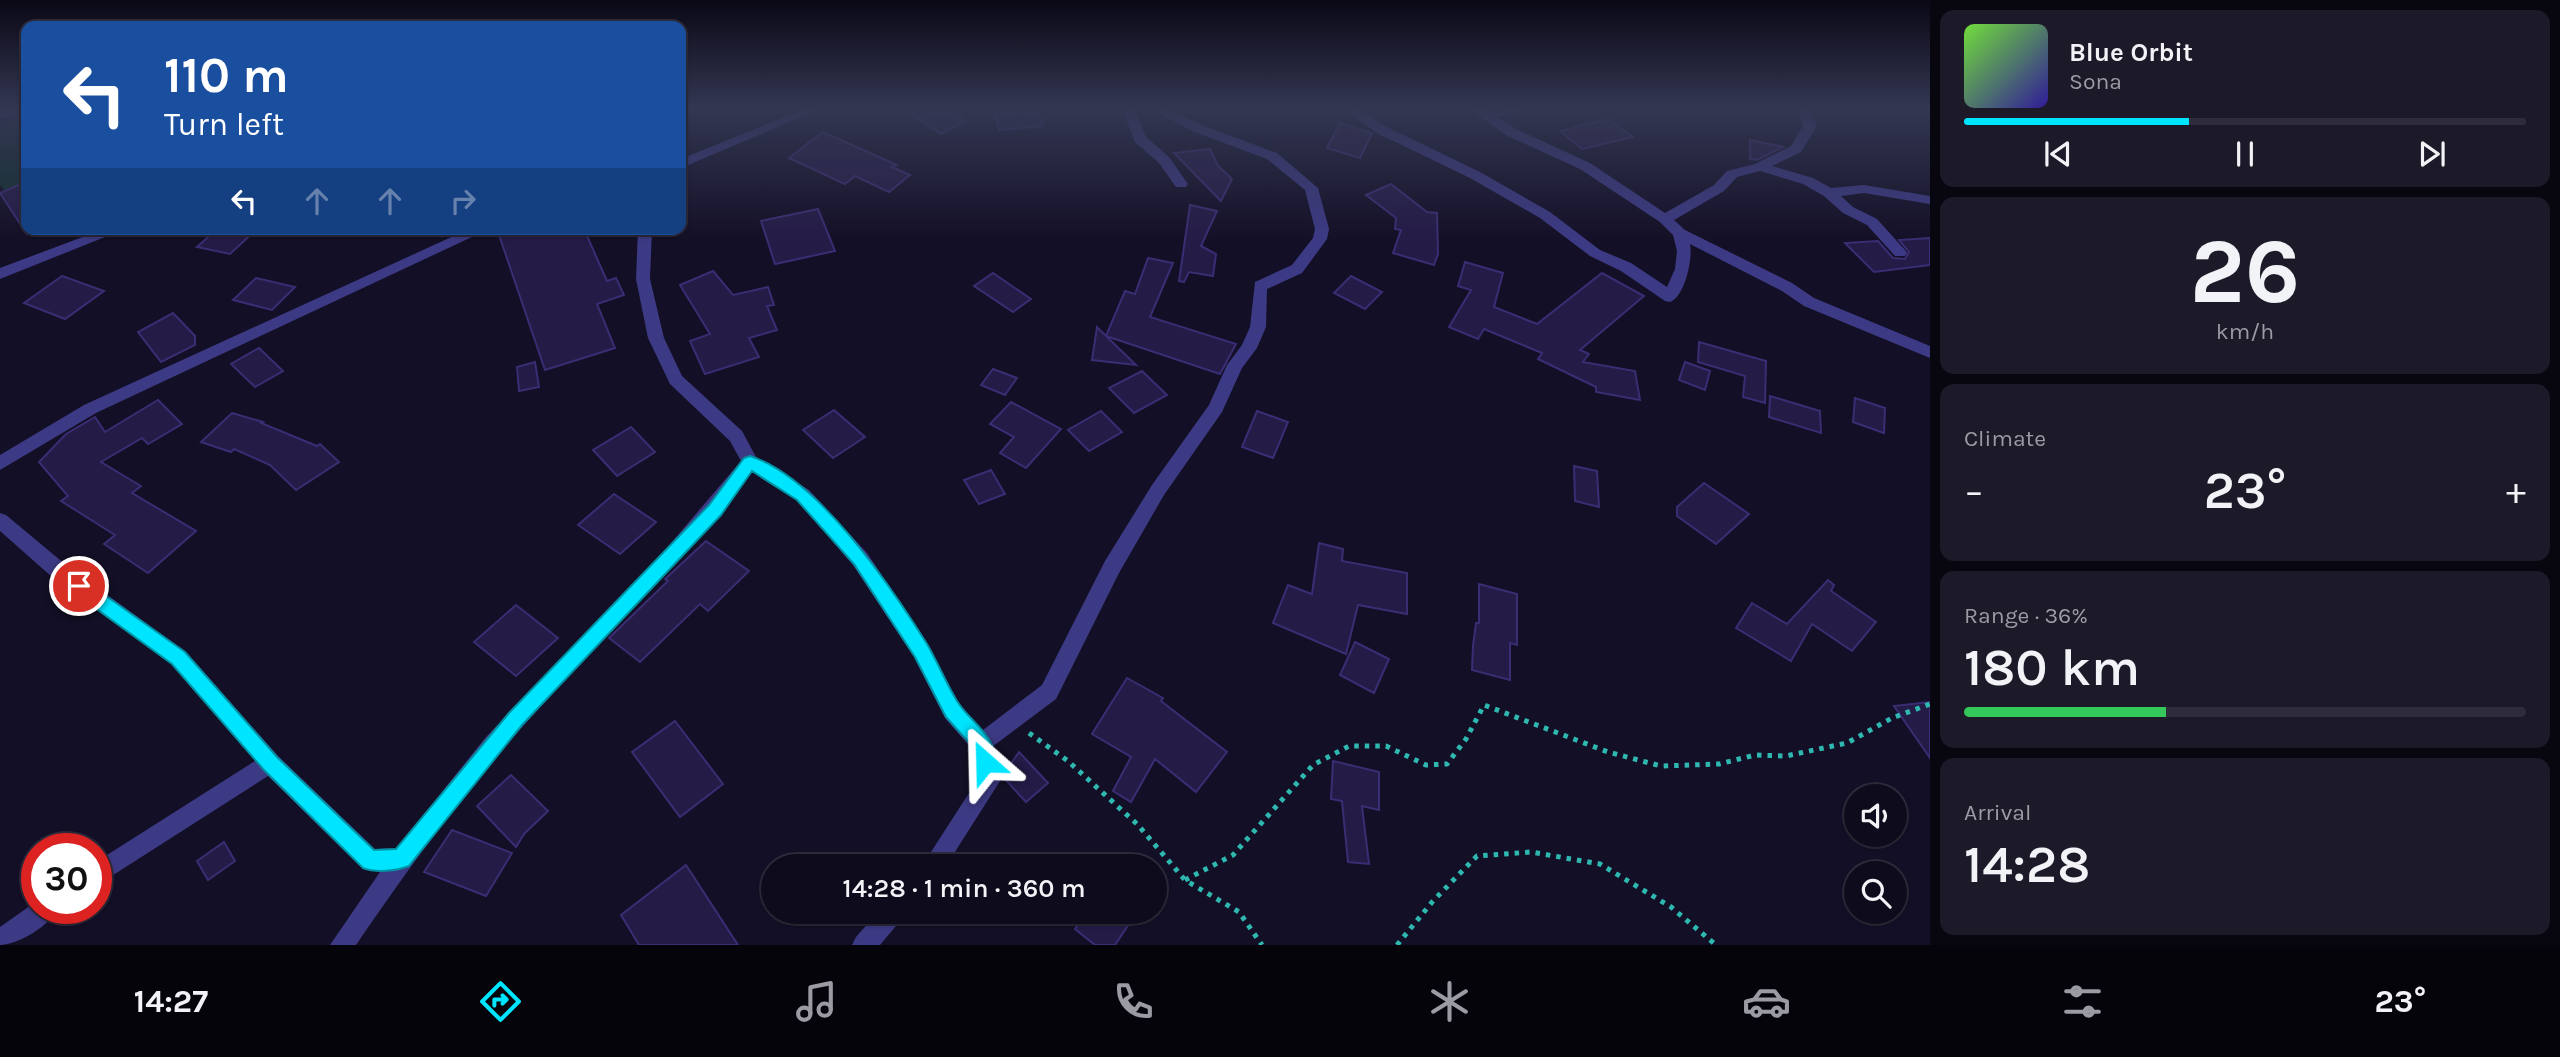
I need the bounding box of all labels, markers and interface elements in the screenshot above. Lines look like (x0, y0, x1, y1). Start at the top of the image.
text: Blue Orbit (2069, 37, 2193, 68)
text: 110 m (164, 47, 289, 104)
icon: left (49, 49, 140, 140)
text: Sona (2069, 68, 2122, 95)
text: Turn left (164, 106, 284, 143)
icon: previous (2039, 135, 2077, 173)
icon: pause (2226, 135, 2264, 173)
icon: next (2413, 135, 2451, 173)
icon: left (225, 182, 263, 220)
icon: ahead (298, 182, 336, 220)
icon: ahead (371, 182, 409, 220)
icon: right (444, 182, 482, 220)
text: 26 (2190, 219, 2300, 325)
text: km/h (2216, 318, 2274, 345)
text: Climate (1964, 425, 2046, 452)
text: 23° (2204, 460, 2286, 521)
text: − (1964, 469, 1984, 514)
text: + (2506, 469, 2526, 514)
pin (49, 556, 109, 616)
icon: arrive (60, 567, 98, 605)
text: Range · 36% (1964, 602, 2088, 629)
text: 180 km (1964, 637, 2140, 698)
position arrow (948, 725, 1022, 799)
map controls (1844, 784, 1907, 924)
button: sound (1844, 784, 1907, 847)
text: Arrival (1964, 799, 2031, 826)
speed limit sign: 30 (21, 833, 112, 924)
text: 14:28 (1964, 834, 2090, 895)
button: search (1844, 861, 1907, 924)
text: 14:28 · 1 min · 360 m (843, 873, 1085, 904)
icon: directions (476, 977, 525, 1026)
icon: music (792, 977, 841, 1026)
icon: phone (1109, 977, 1158, 1026)
icon: climate (1425, 977, 1474, 1026)
icon: car (1742, 977, 1791, 1026)
icon: filters (2058, 977, 2107, 1026)
text: 14:27 (134, 983, 208, 1020)
text: 23° (2374, 983, 2426, 1020)

